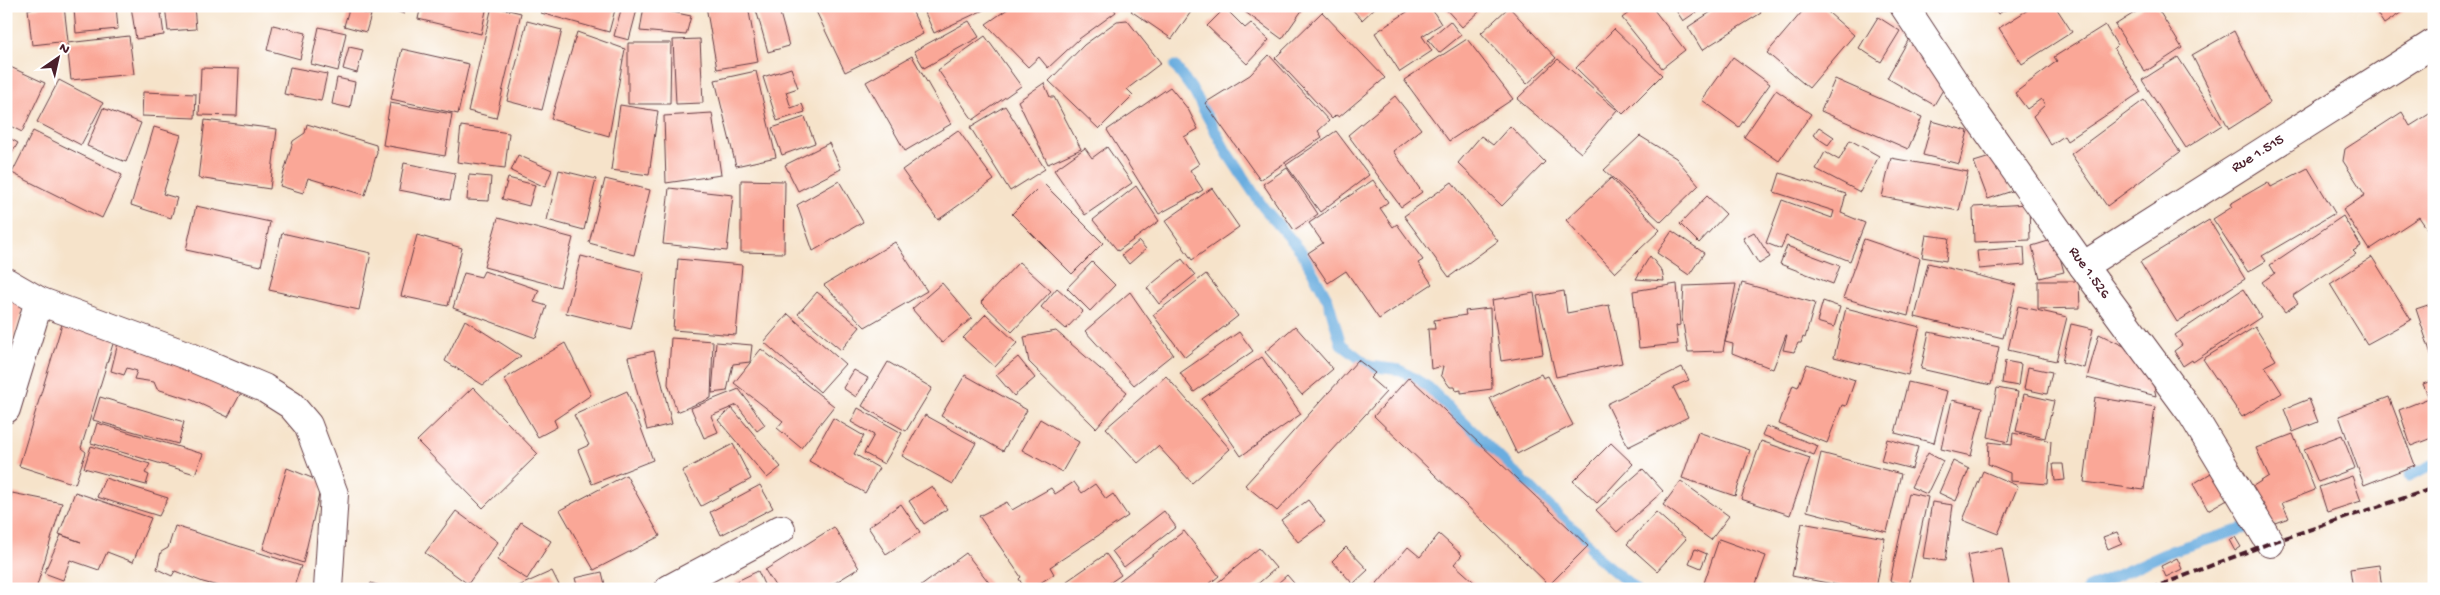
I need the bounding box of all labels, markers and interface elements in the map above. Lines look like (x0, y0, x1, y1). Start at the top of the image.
north arrow (32, 32, 82, 82)
text: N (55, 40, 72, 59)
street label: Rue 1.515 (2228, 131, 2288, 177)
street label: Rue 1.526 (2064, 244, 2114, 303)

